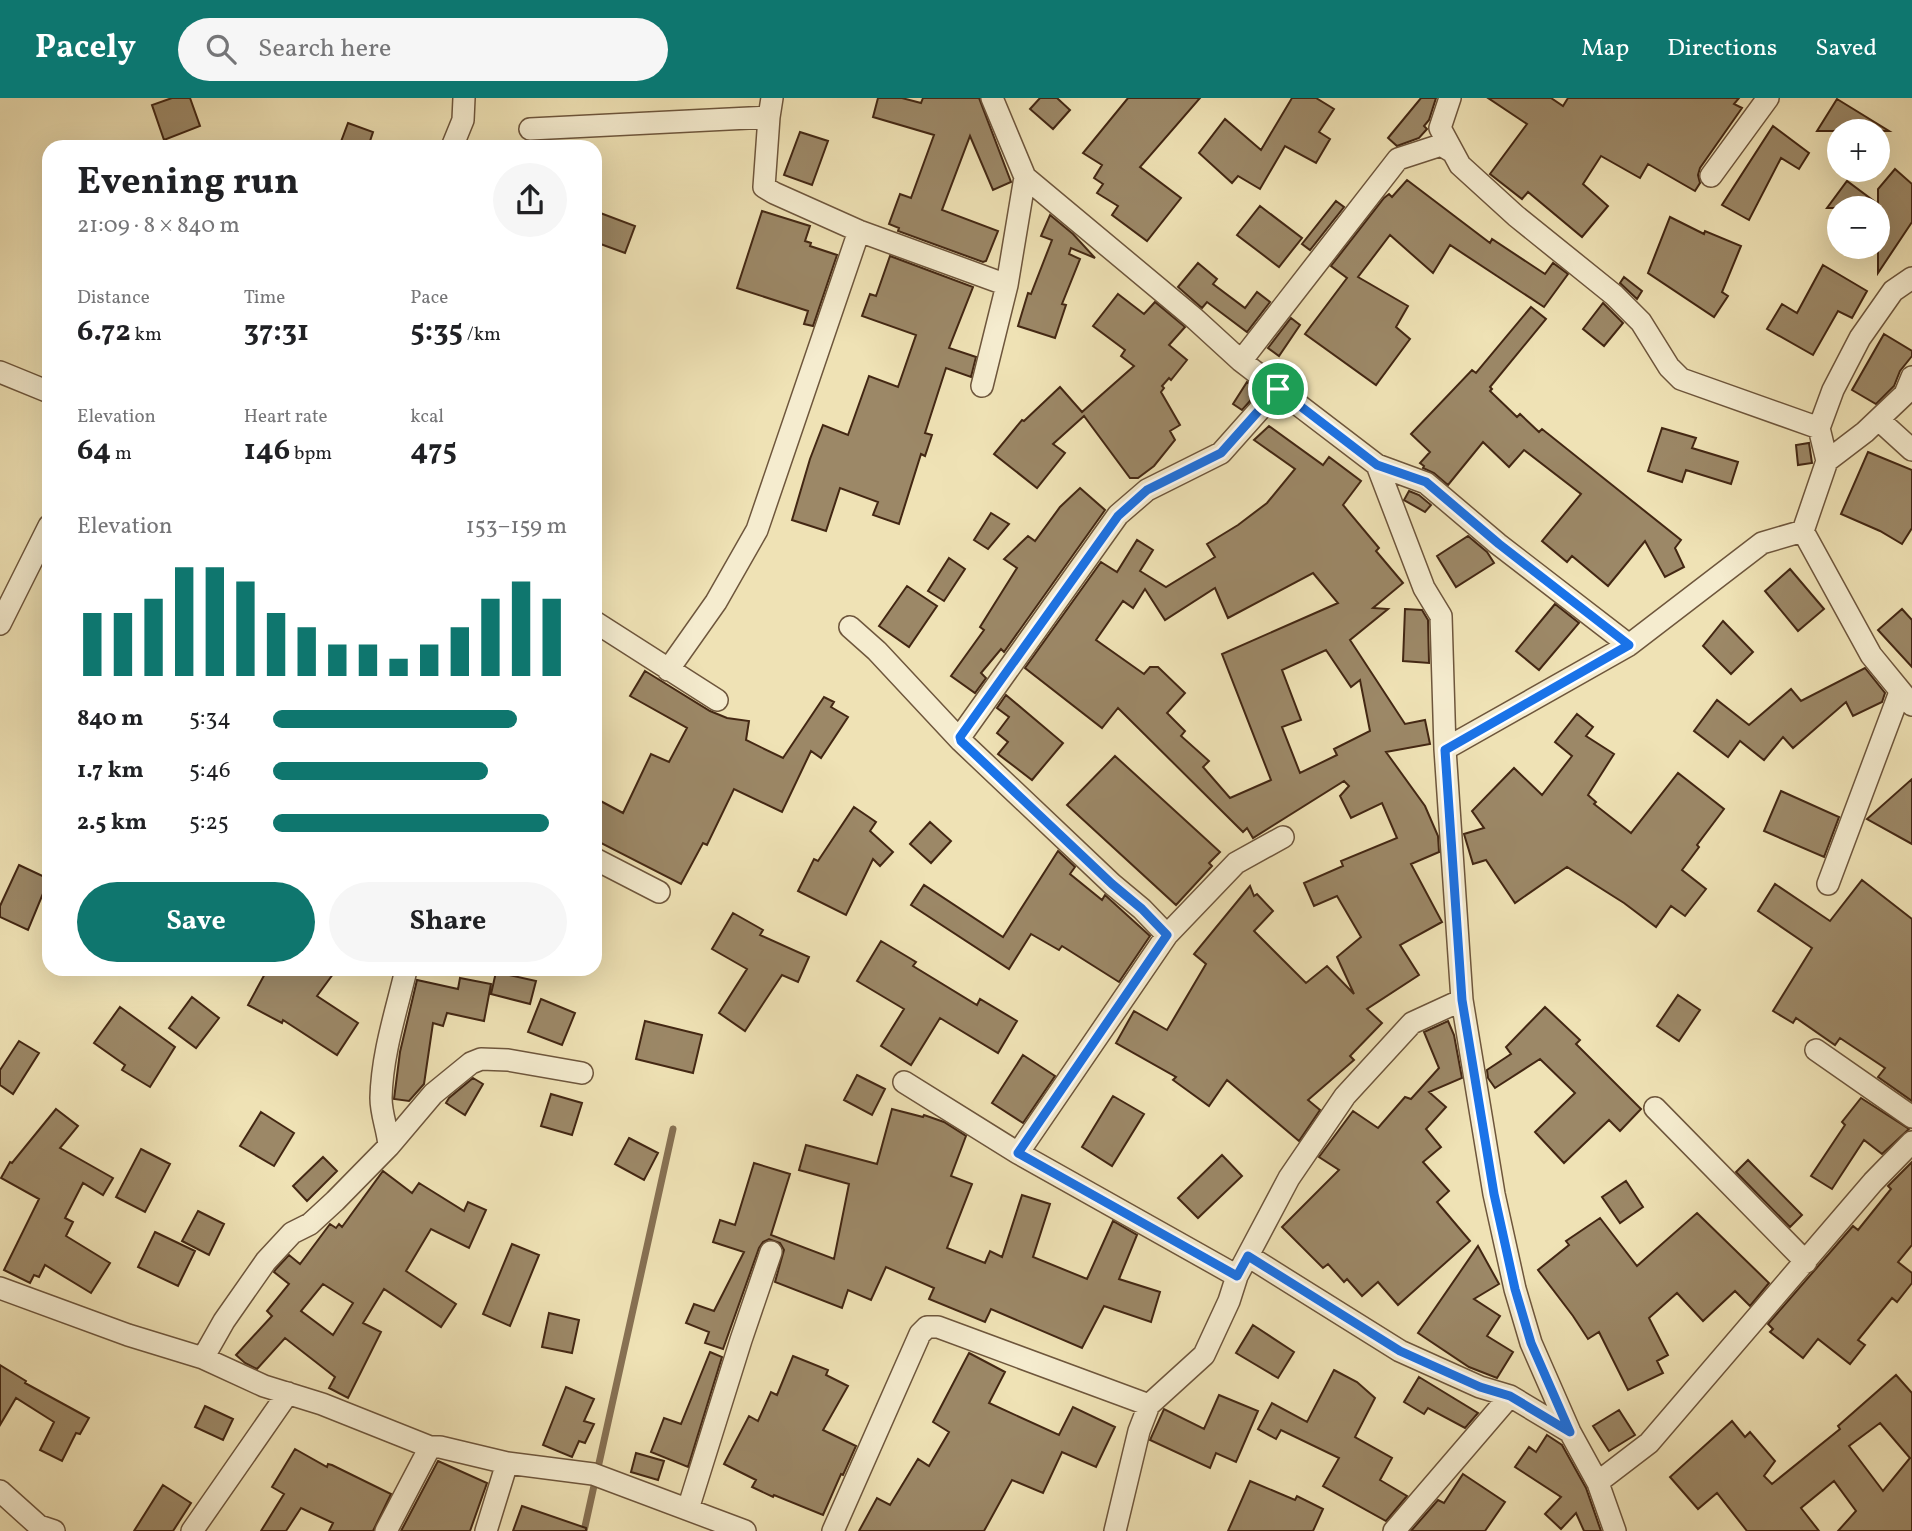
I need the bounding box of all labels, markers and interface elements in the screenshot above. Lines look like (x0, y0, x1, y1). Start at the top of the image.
search box (178, 18, 668, 81)
text: Pacely (35, 26, 136, 72)
icon: search (202, 30, 240, 68)
text: Search here (258, 31, 391, 67)
text: Map (1581, 32, 1629, 66)
text: Directions (1667, 32, 1777, 66)
text: Saved (1815, 32, 1877, 66)
map controls (1827, 119, 1890, 259)
button: + (1827, 119, 1890, 182)
text: Evening run (77, 157, 299, 210)
button: share (493, 163, 567, 237)
button: − (1827, 196, 1890, 259)
text: 21:09 · 8 × 840 m (77, 210, 240, 242)
text: Distance (77, 285, 150, 311)
text: Time (244, 285, 285, 311)
text: Pace (410, 285, 448, 311)
text: 6.72 (77, 311, 131, 353)
text: 37:31 (244, 311, 309, 353)
text: 5:35 (410, 311, 463, 353)
text: km (131, 322, 162, 348)
text: /km (463, 322, 501, 348)
pin (1248, 359, 1308, 419)
icon: arrive (1259, 370, 1297, 408)
text: Elevation (77, 404, 156, 430)
text: Heart rate (244, 404, 328, 430)
text: kcal (410, 404, 444, 430)
text: 64 (77, 430, 111, 472)
text: 146 (244, 430, 290, 472)
text: 475 (410, 430, 457, 472)
text: m (111, 441, 132, 467)
text: bpm (290, 441, 332, 467)
text: Elevation (77, 511, 173, 543)
text: 153–159 m (466, 511, 567, 543)
text: 840 m (77, 703, 143, 735)
text: 5:34 (189, 703, 231, 735)
text: 1.7 km (77, 755, 144, 787)
text: 5:46 (189, 755, 231, 787)
text: 2.5 km (77, 807, 147, 839)
text: 5:25 (189, 807, 229, 839)
button: Save (77, 882, 315, 962)
button: Share (329, 882, 567, 962)

